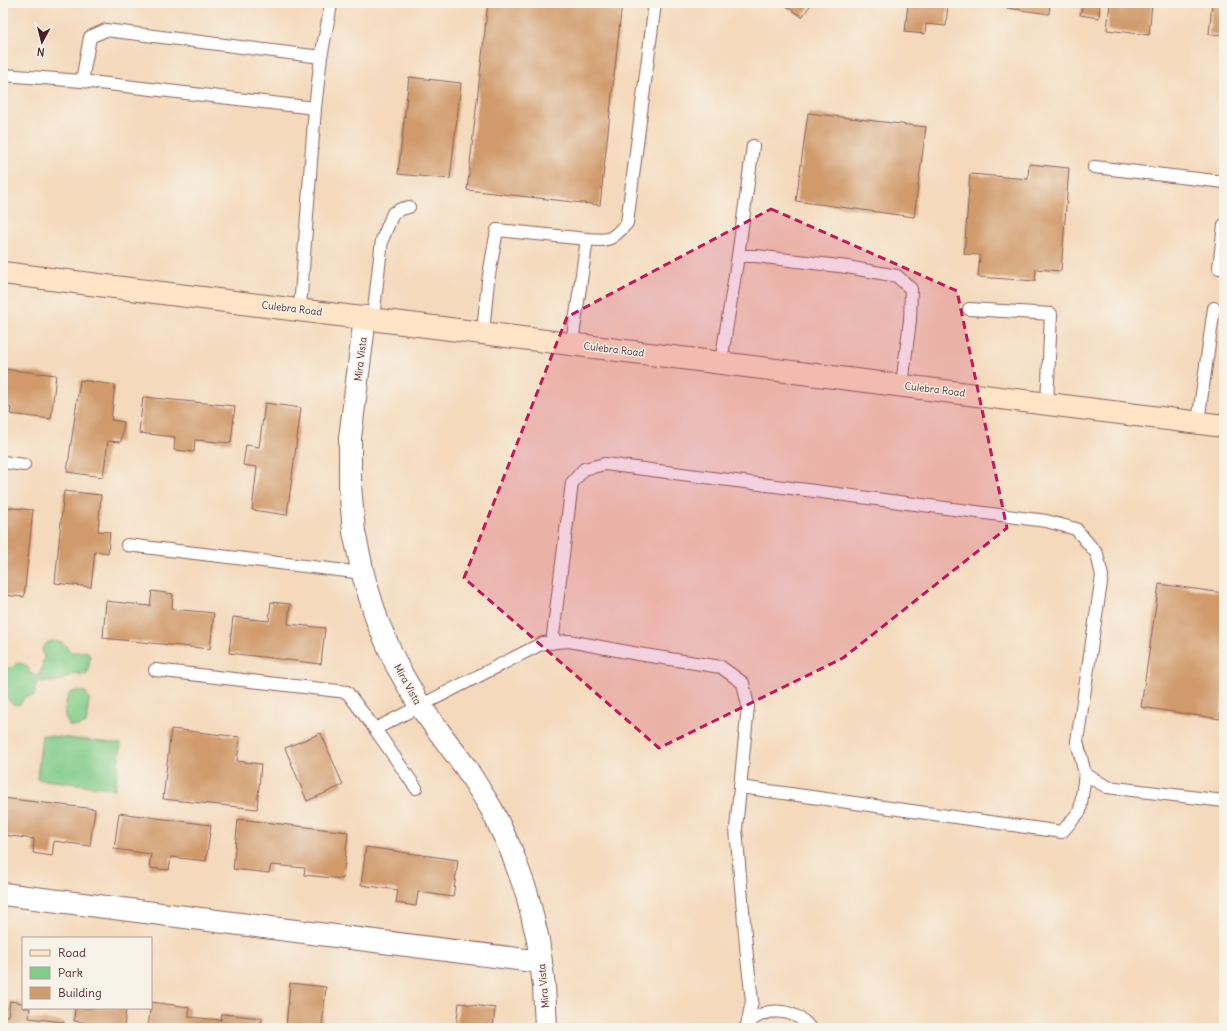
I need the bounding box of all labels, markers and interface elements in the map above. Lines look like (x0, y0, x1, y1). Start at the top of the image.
north arrow (22, 22, 62, 62)
text: N (36, 45, 45, 59)
street label: Culebra Road (261, 298, 323, 319)
street label: Mira Vista (351, 336, 370, 382)
street label: Culebra Road (583, 339, 645, 360)
street label: Culebra Road (904, 379, 966, 400)
street label: Mira Vista (391, 662, 424, 707)
legend (22, 937, 152, 1009)
text: Road (58, 945, 86, 960)
street label: Mira Vista (535, 963, 552, 1009)
text: Park (58, 965, 83, 980)
text: Building (58, 985, 102, 1000)

